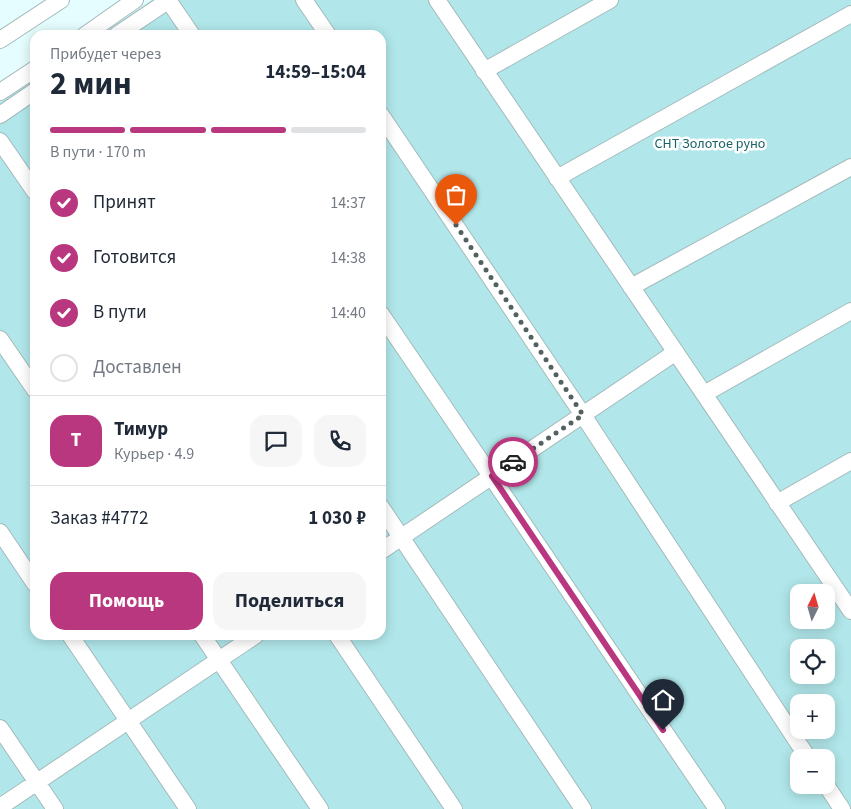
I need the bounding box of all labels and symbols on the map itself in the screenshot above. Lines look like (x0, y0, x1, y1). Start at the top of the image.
park label: СНТ Золотое руно (655, 134, 765, 154)
pin (435, 174, 477, 225)
courier (488, 437, 538, 487)
north arrow (790, 584, 835, 629)
pin (642, 679, 684, 730)

